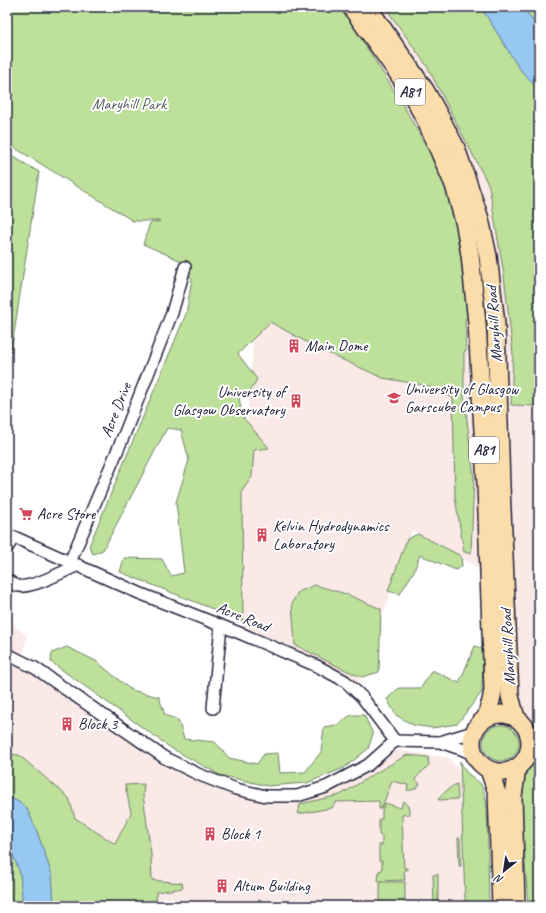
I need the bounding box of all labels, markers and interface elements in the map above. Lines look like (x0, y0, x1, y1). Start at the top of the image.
road number: A81 (395, 79, 425, 105)
park label: Maryhill Park (92, 94, 167, 114)
street label: Maryhill Road (481, 282, 507, 363)
place label: Main Dome (305, 336, 369, 356)
building icon: Main Dome (286, 338, 302, 354)
street label: Acre Drive (96, 378, 137, 440)
place label: University of Glasgow Garscube Campus (405, 379, 520, 417)
place label: University of Glasgow Observatory (173, 382, 288, 420)
school or university icon: University of Glasgow Garscube Campus (386, 390, 402, 406)
building icon: University of Glasgow Observatory (288, 393, 304, 409)
road number: A81 (469, 437, 499, 463)
place label: Acre Store (37, 504, 97, 524)
supermarket icon: Acre Store (18, 506, 34, 522)
place label: Kelvin Hydrodynamics Laboratory (273, 516, 390, 554)
building icon: Kelvin Hydrodynamics Laboratory (254, 527, 270, 543)
street label: Acre Road (214, 597, 275, 638)
street label: Maryhill Road (496, 606, 520, 686)
place label: Block 3 (78, 714, 119, 734)
building icon: Block 3 (59, 716, 75, 732)
place label: Block 1 (221, 824, 261, 844)
building icon: Block 1 (202, 826, 218, 842)
north arrow (484, 851, 524, 891)
text: N (491, 871, 505, 887)
place label: Altum Building (233, 876, 311, 896)
building icon: Altum Building (214, 878, 230, 894)

